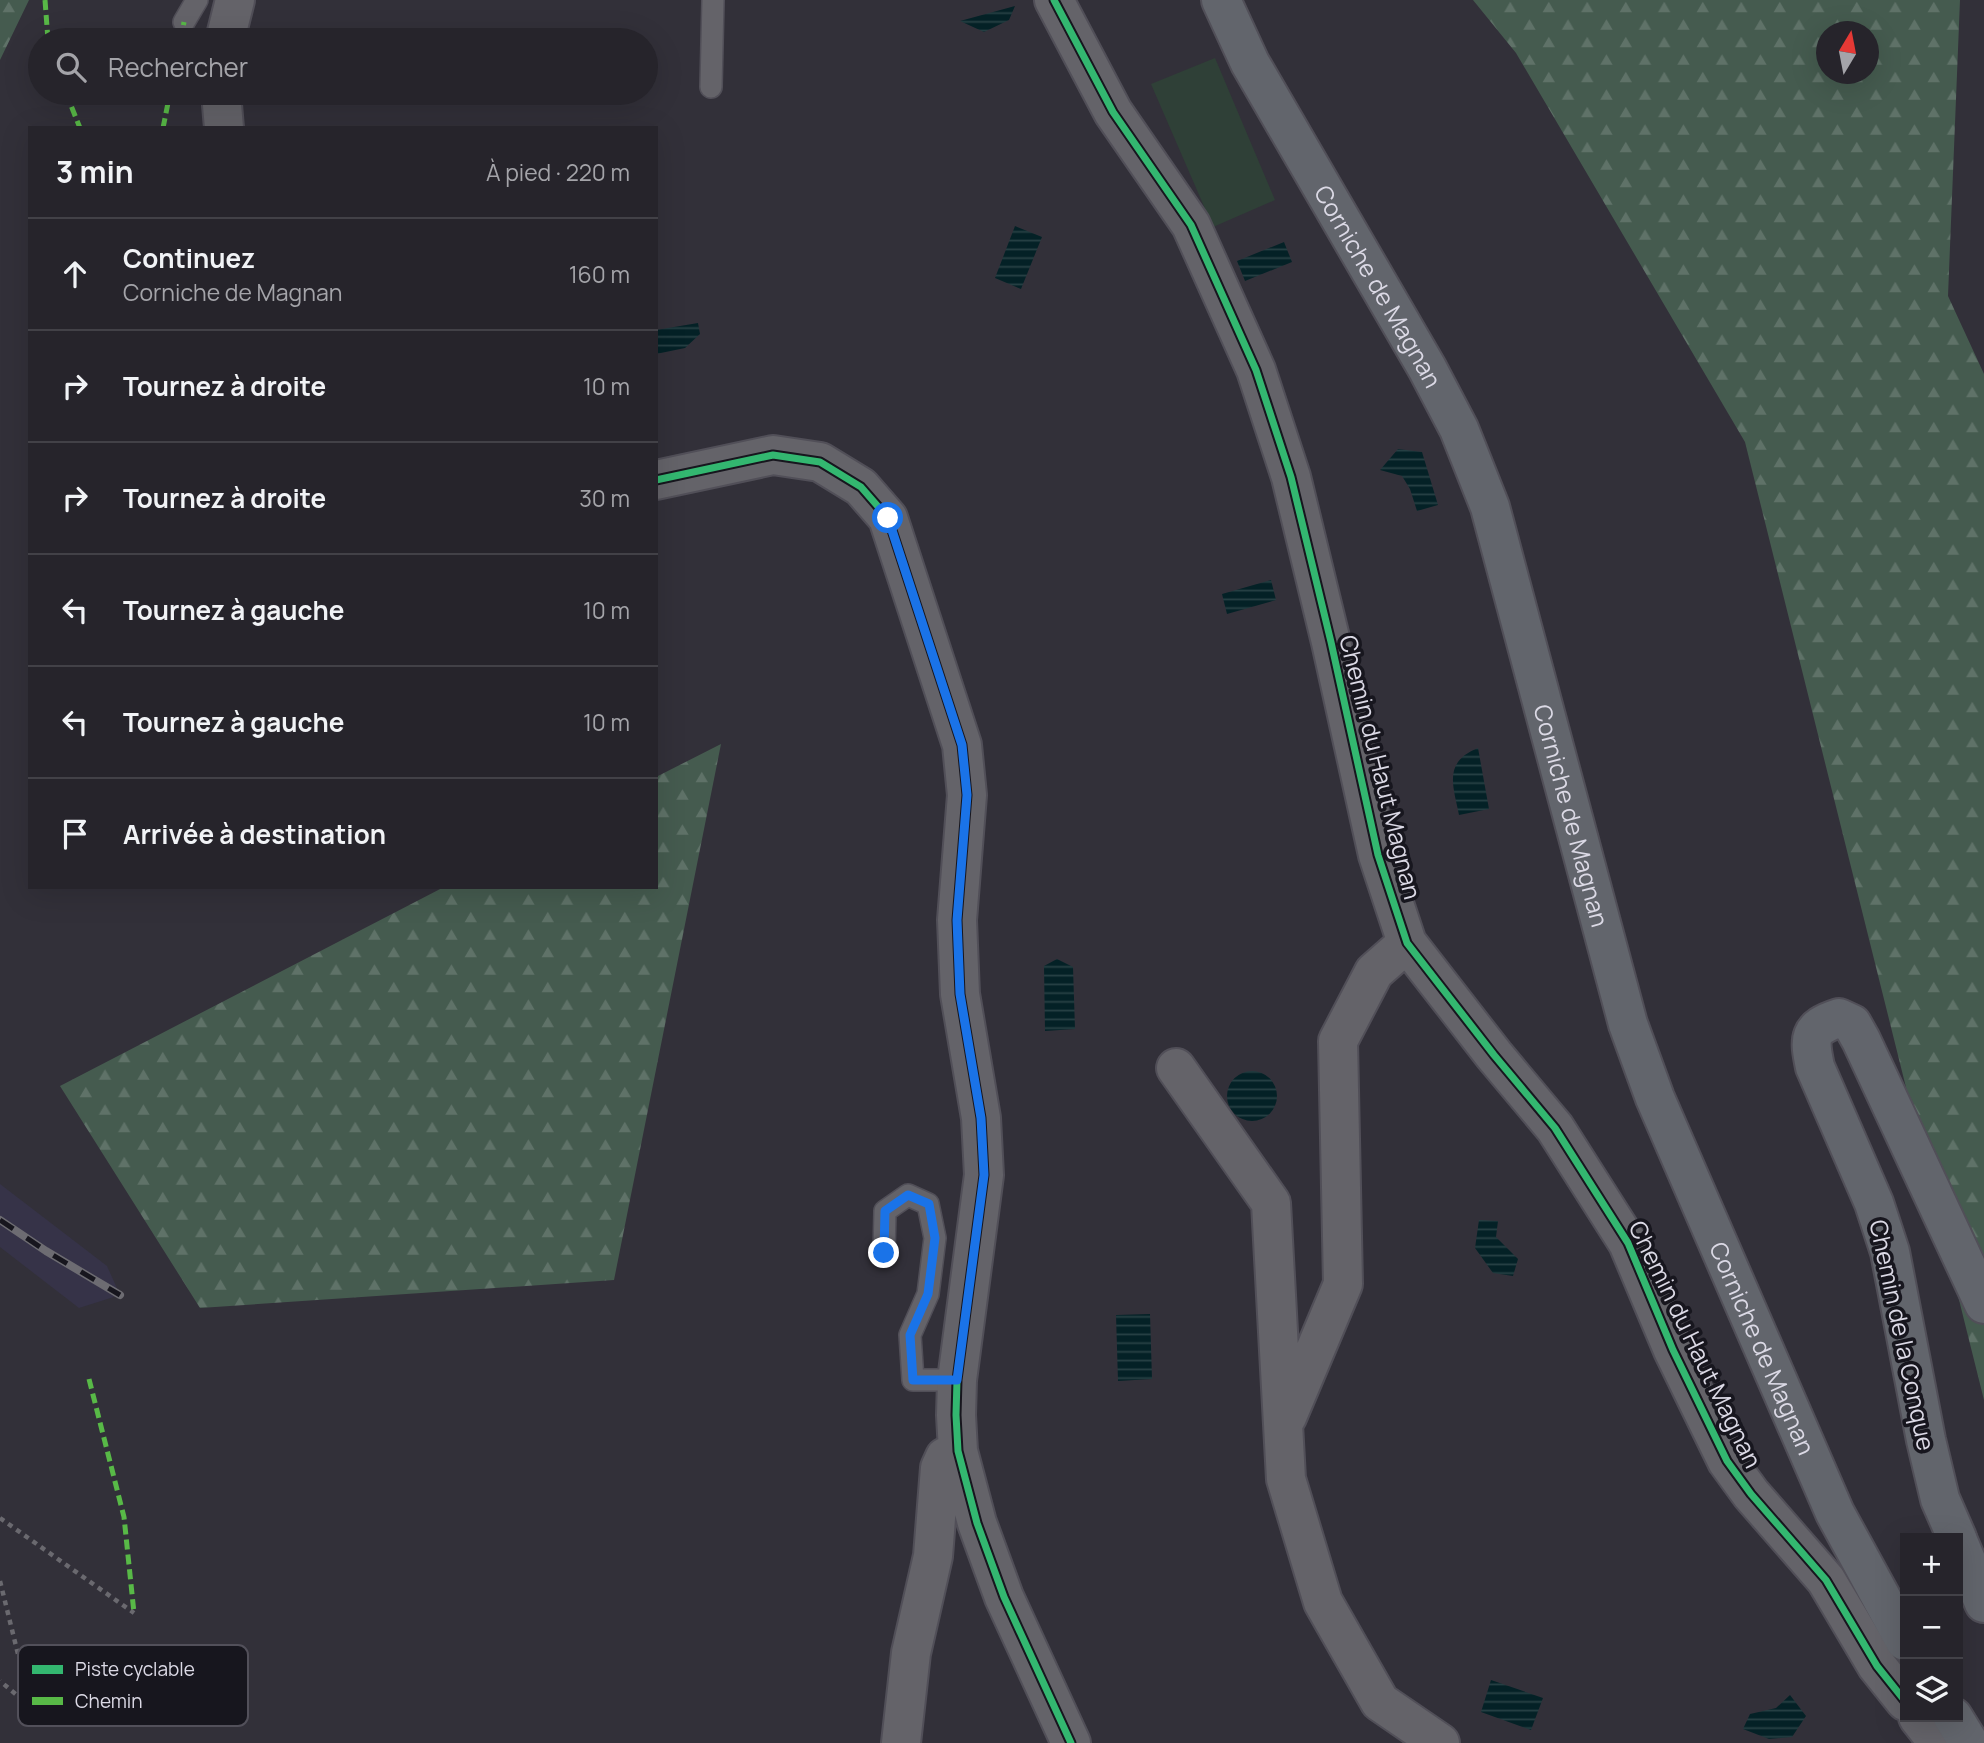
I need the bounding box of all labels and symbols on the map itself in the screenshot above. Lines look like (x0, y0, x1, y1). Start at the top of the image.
north arrow (1816, 21, 1879, 84)
street label: Corniche de Magnan (1308, 179, 1451, 393)
route start (872, 502, 903, 533)
street label: Chemin du Haut Magnan (1332, 631, 1430, 903)
street label: Corniche de Magnan (1527, 700, 1618, 930)
street label: Chemin du Haut Magnan (1622, 1215, 1770, 1473)
street label: Chemin de la Conque (1862, 1217, 1944, 1453)
street label: Corniche de Magnan (1703, 1236, 1824, 1459)
route end (868, 1237, 899, 1268)
legend (18, 1645, 248, 1726)
text: Piste cyclable (75, 1656, 195, 1682)
text: Chemin (75, 1688, 143, 1714)

